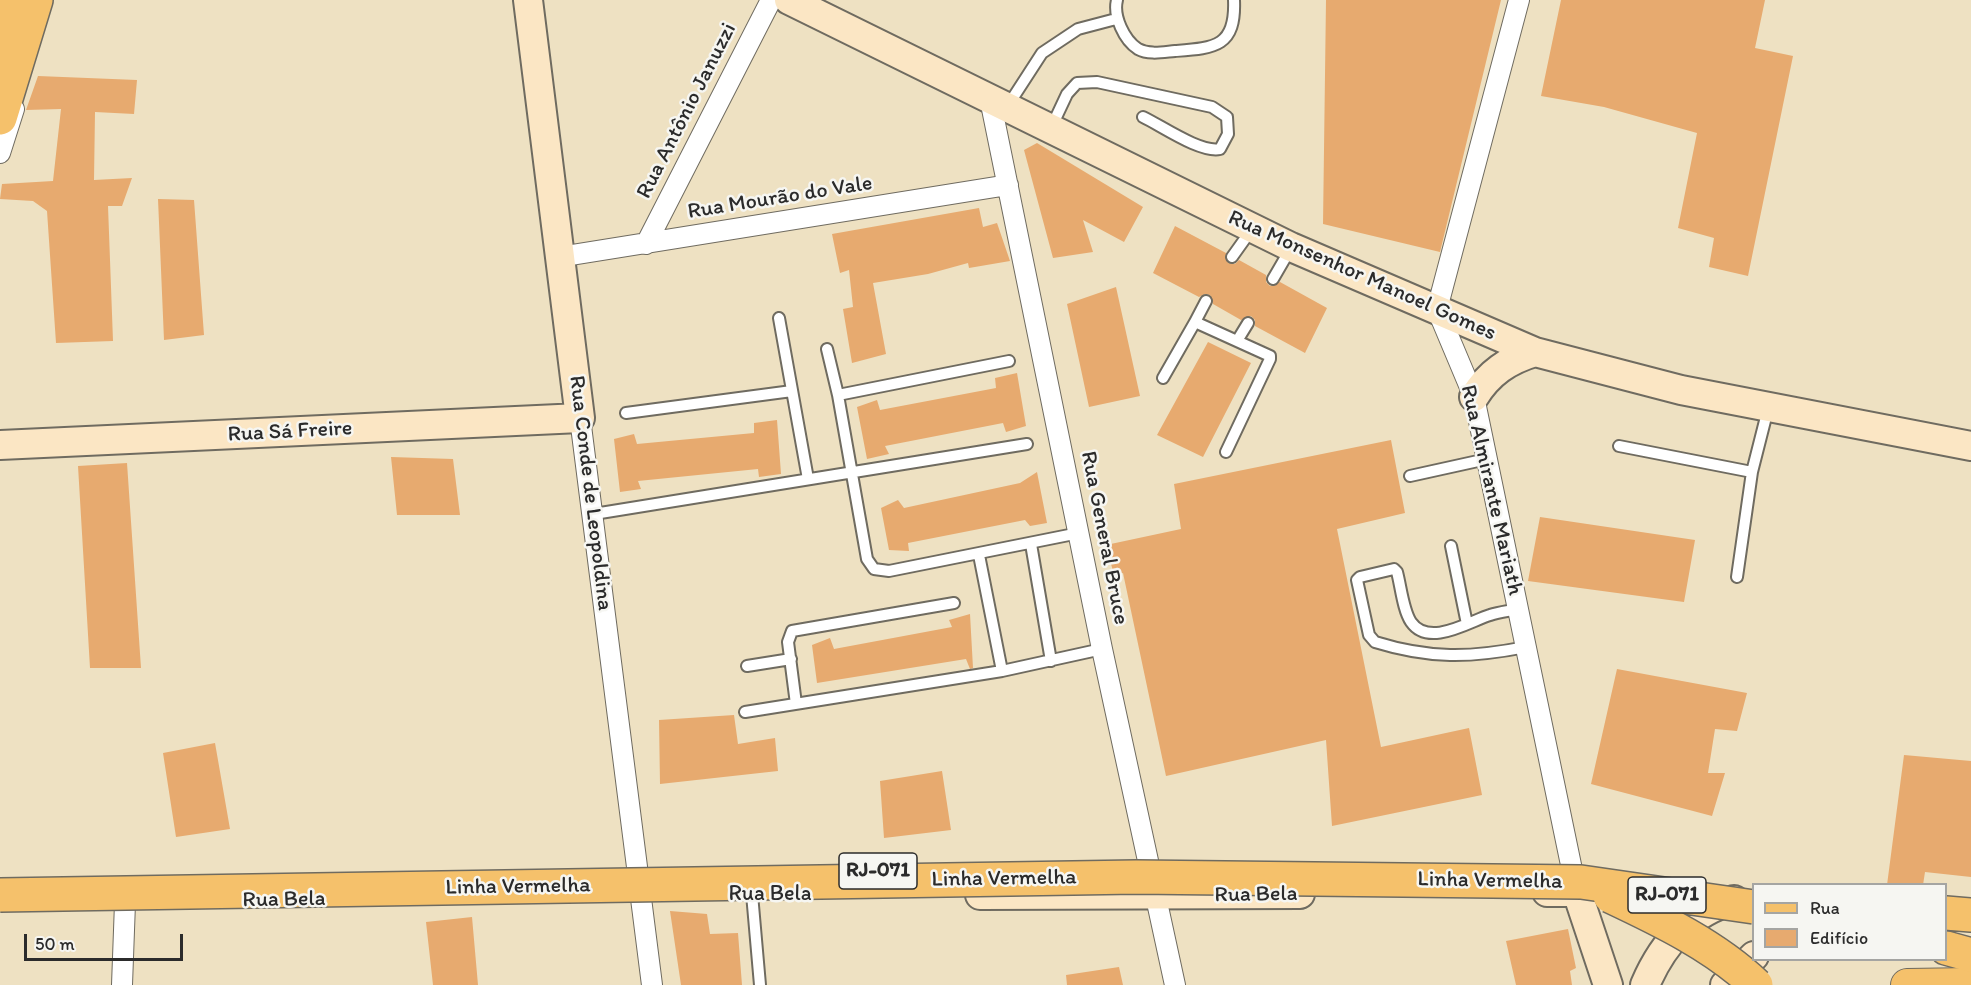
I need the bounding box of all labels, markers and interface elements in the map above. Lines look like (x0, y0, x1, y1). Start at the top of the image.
street label: Rua Antônio Januzzi (631, 19, 743, 203)
street label: Rua Mourão do Vale (686, 170, 874, 226)
street label: Rua Monsenhor Manoel Gomes (1224, 205, 1500, 347)
street label: Rua Conde de Leopoldina (562, 374, 618, 612)
street label: Rua Almirante Mariath (1454, 382, 1528, 598)
street label: Rua Sá Freire (227, 416, 353, 448)
street label: Rua General Bruce (1074, 449, 1134, 627)
road number: RJ-071 (839, 853, 917, 889)
street label: Linha Vermelha (931, 865, 1077, 893)
street label: Linha Vermelha (1417, 867, 1563, 895)
street label: Linha Vermelha (445, 873, 591, 901)
road number: RJ-071 (1628, 877, 1706, 913)
street label: Rua Bela (729, 881, 811, 907)
street label: Rua Bela (1214, 881, 1298, 909)
legend (1752, 883, 1947, 961)
street label: Rua Bela (242, 886, 326, 914)
text: Rua (1810, 897, 1840, 919)
scale bar (27, 922, 186, 960)
text: Edifício (1810, 927, 1868, 949)
text: 50 m (35, 933, 75, 955)

